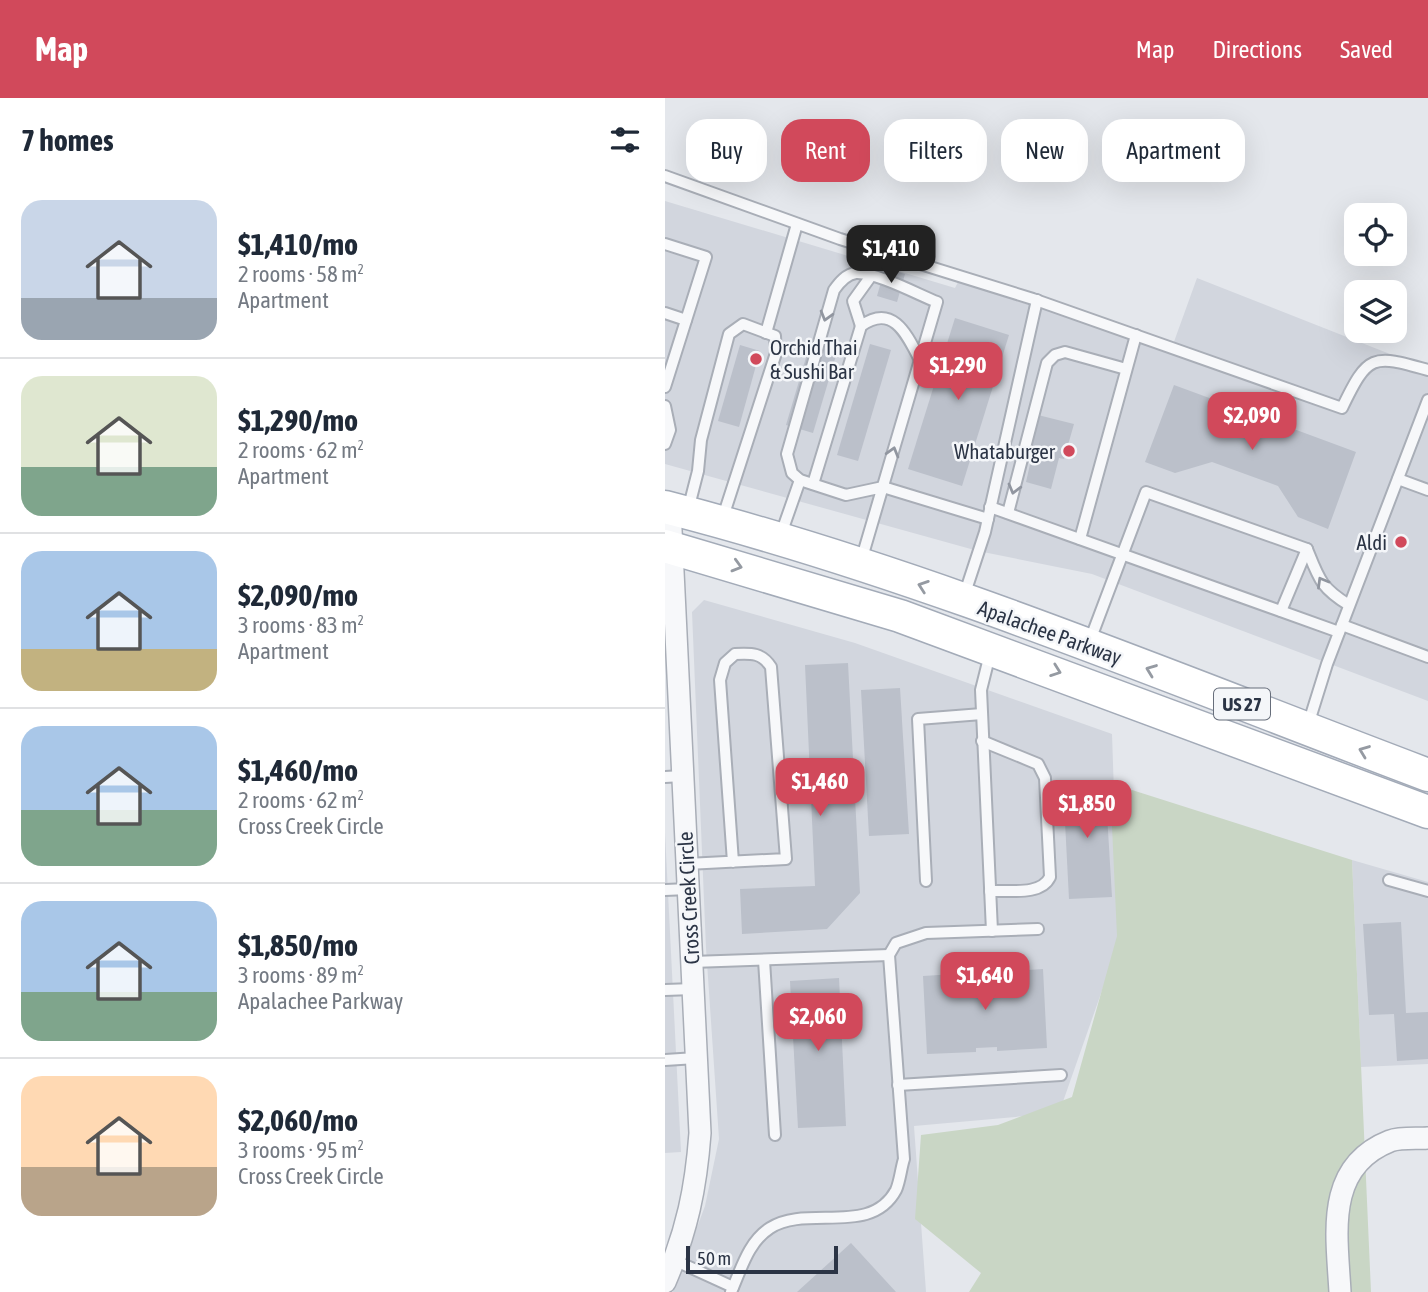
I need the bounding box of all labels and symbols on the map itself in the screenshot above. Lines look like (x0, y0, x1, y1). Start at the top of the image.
pin: $1,410 (834, 226, 948, 285)
one-way arrow (820, 309, 835, 321)
place label: Orchid Thai & Sushi Bar (770, 335, 858, 383)
pin: $1,290 (901, 342, 1015, 402)
marker: Orchid Thai & Sushi Bar (748, 351, 764, 367)
pin: $2,090 (1195, 392, 1309, 452)
place label: Whataburger (954, 439, 1056, 463)
marker: Whataburger (1061, 443, 1077, 459)
one-way arrow (885, 446, 899, 458)
one-way arrow (1008, 483, 1022, 495)
place label: Aldi (1357, 530, 1387, 554)
marker: Aldi (1393, 534, 1409, 550)
one-way arrow (731, 558, 743, 573)
one-way arrow (1317, 576, 1330, 589)
one-way arrow (917, 580, 929, 594)
street label: Apalachee Parkway (975, 595, 1125, 669)
one-way arrow (1049, 663, 1061, 677)
one-way arrow (1146, 664, 1158, 678)
road number: US 27 (1214, 688, 1270, 720)
one-way arrow (1359, 745, 1371, 759)
pin: $1,460 (763, 758, 877, 818)
pin: $1,850 (1030, 780, 1144, 840)
street label: Cross Creek Circle (673, 831, 703, 965)
pin: $1,640 (928, 953, 1042, 1012)
pin: $2,060 (761, 993, 875, 1053)
scale bar (686, 1243, 838, 1275)

